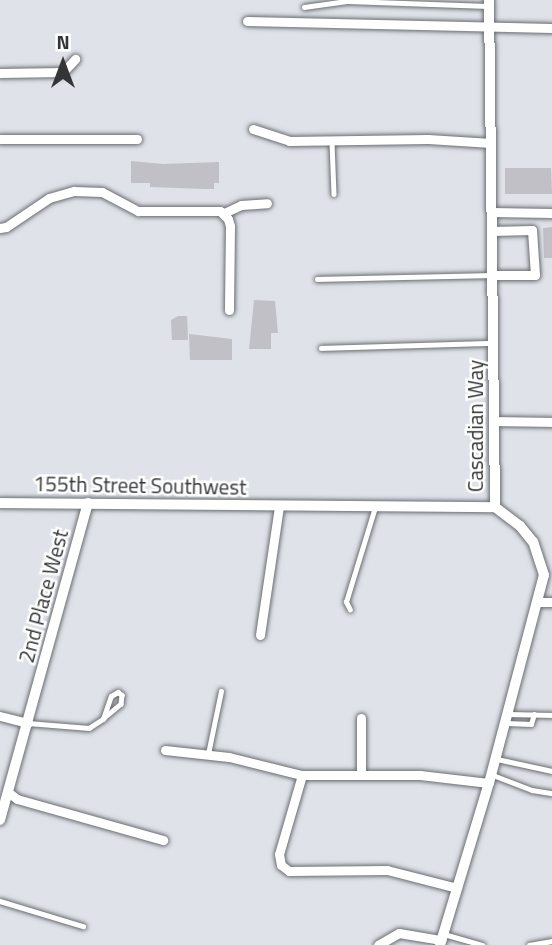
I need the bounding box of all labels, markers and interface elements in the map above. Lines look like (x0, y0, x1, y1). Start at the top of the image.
text: N (56, 27, 70, 56)
north arrow (28, 28, 98, 98)
street label: Cascadian Way (462, 360, 488, 492)
street label: 155th Street Southwest (33, 471, 247, 499)
street label: 2nd Place West (13, 527, 73, 665)

